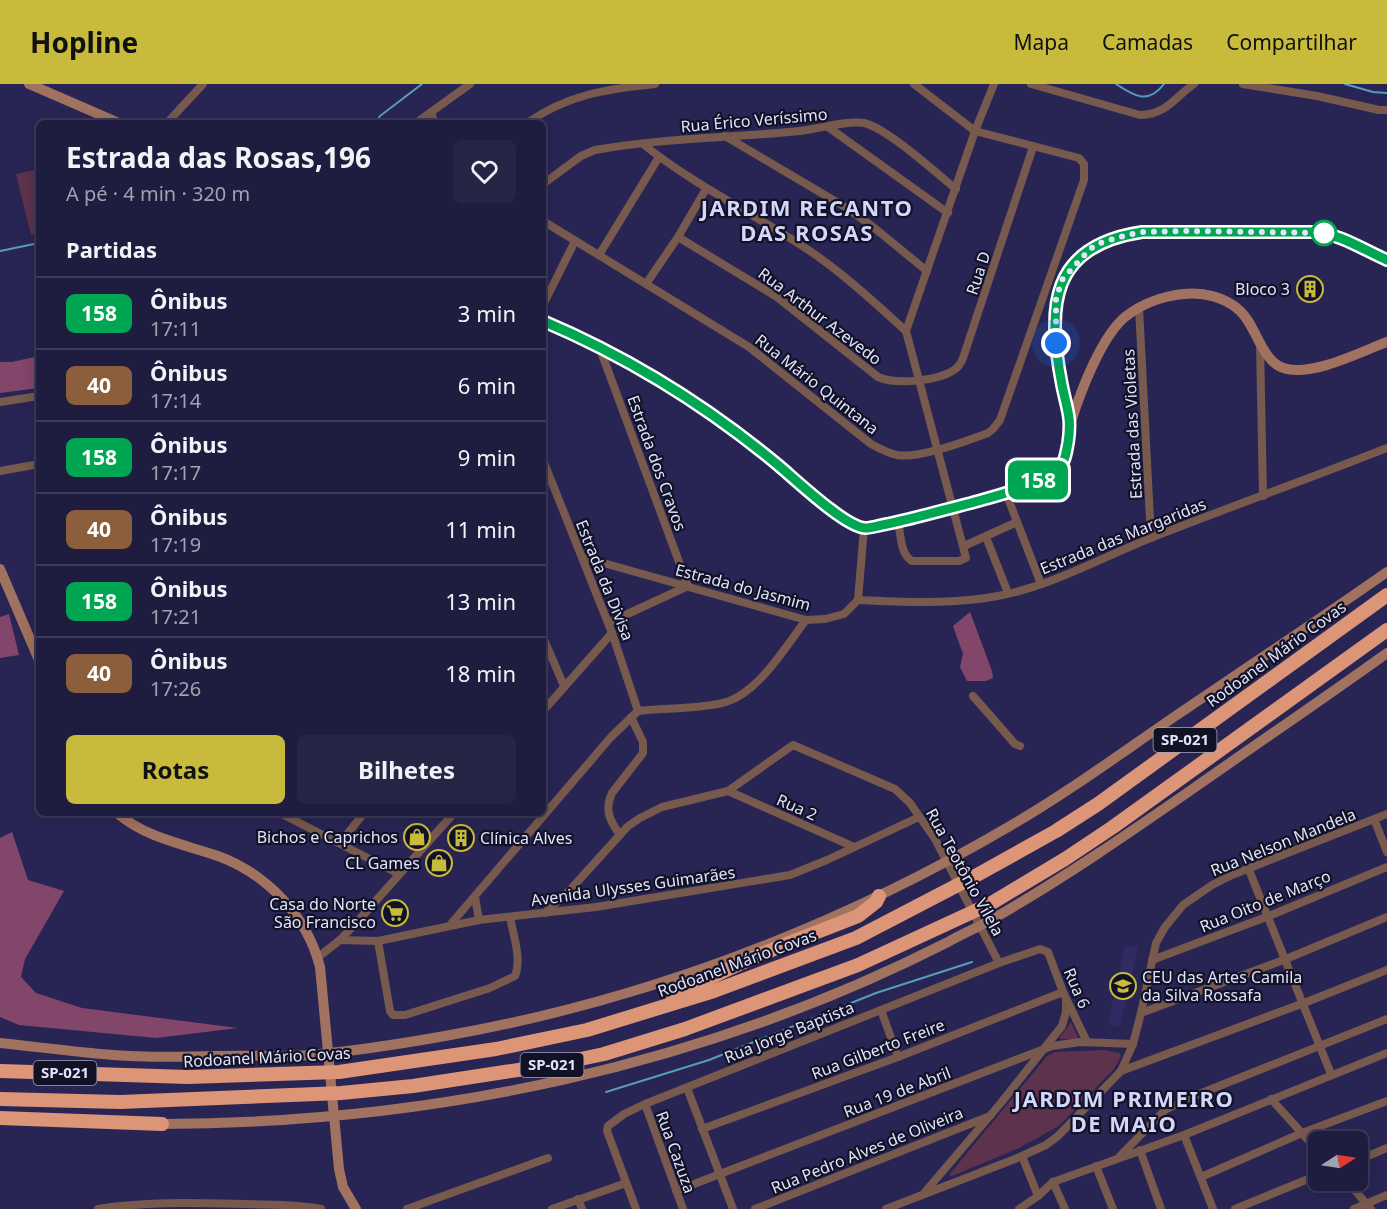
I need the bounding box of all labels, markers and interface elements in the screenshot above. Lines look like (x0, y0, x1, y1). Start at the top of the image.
text: Hopline (30, 23, 138, 61)
text: Mapa (1013, 28, 1069, 56)
text: Camadas (1102, 28, 1193, 56)
text: Compartilhar (1226, 28, 1357, 56)
street label: Rua Érico Veríssimo (680, 103, 828, 137)
text: Estrada das Rosas,196 (66, 138, 371, 176)
button: heart (453, 140, 516, 203)
text: A pé · 4 min · 320 m (66, 180, 250, 207)
district label: JARDIM RECANTO DAS ROSAS (699, 192, 913, 247)
unlabelled marker (1311, 220, 1337, 246)
text: Partidas (66, 234, 157, 264)
street label: Rua D (961, 248, 995, 298)
street label: Rua Arthur Azevedo (754, 262, 886, 370)
building icon: Bloco 3 (1295, 274, 1325, 304)
place label: Bloco 3 (1235, 278, 1290, 300)
text: Ônibus (150, 285, 228, 315)
text: 3 min (458, 298, 516, 328)
text: 158 (81, 299, 117, 327)
text: 17:11 (150, 315, 201, 342)
your location (1041, 328, 1071, 358)
street label: Rua Mário Quintana (751, 329, 883, 439)
street label: Estrada das Violetas (1117, 348, 1147, 500)
text: Ônibus (150, 357, 228, 387)
text: 6 min (458, 370, 516, 400)
text: 40 (87, 371, 111, 399)
text: 17:14 (150, 387, 201, 414)
street label: Estrada dos Cravos (622, 392, 692, 534)
text: Ônibus (150, 429, 228, 459)
text: 9 min (458, 442, 516, 472)
text: 158 (81, 443, 117, 471)
text: 17:17 (150, 459, 201, 486)
line badge: 158 (1004, 460, 1072, 500)
text: 158 (1020, 466, 1056, 494)
street label: Estrada das Margaridas (1037, 493, 1209, 579)
text: Ônibus (150, 501, 228, 531)
text: 11 min (445, 514, 516, 544)
text: 40 (87, 515, 111, 543)
street label: Estrada da Divisa (571, 516, 639, 644)
text: 17:19 (150, 531, 201, 558)
street label: Estrada do Jasmim (673, 558, 813, 616)
text: Ônibus (150, 573, 228, 603)
text: 13 min (445, 586, 516, 616)
text: 158 (81, 587, 117, 615)
street label: Rodoanel Mário Covas (1202, 596, 1350, 712)
text: 17:21 (150, 603, 201, 630)
text: Ônibus (150, 645, 228, 675)
text: 18 min (445, 658, 516, 688)
text: 40 (87, 659, 111, 687)
text: 17:26 (150, 675, 201, 702)
road number: SP-021 (1154, 728, 1216, 752)
button: Rotas (66, 735, 285, 804)
button: Bilhetes (297, 735, 516, 804)
street label: Rua 2 (773, 788, 821, 826)
street label: Rua Nelson Mandela (1207, 803, 1359, 881)
street label: Rua Teotônio Vilela (921, 804, 1009, 940)
shop icon: Bichos e Caprichos (402, 822, 432, 852)
building icon: Clínica Alves (446, 823, 476, 853)
place label: Bichos e Caprichos (257, 826, 398, 848)
place label: Clínica Alves (480, 827, 572, 849)
shop icon: CL Games (424, 848, 454, 878)
place label: CL Games (345, 852, 420, 874)
street label: Avenida Ulysses Guimarães (529, 861, 737, 911)
street label: Rua Oito de Março (1196, 865, 1334, 937)
place label: Casa do Norte São Francisco (269, 893, 376, 933)
supermarket icon: Casa do Norte São Francisco (380, 898, 410, 928)
street label: Rodoanel Mário Covas (654, 924, 820, 1002)
street label: Rua 6 (1059, 964, 1095, 1012)
place label: CEU das Artes Camila da Silva Rossafa (1142, 966, 1302, 1006)
school or university icon: CEU das Artes Camila da Silva Rossafa (1108, 971, 1138, 1001)
street label: Rua Jorge Baptista (721, 996, 857, 1068)
street label: Rua Gilberto Freire (808, 1013, 948, 1085)
street label: Rodoanel Mário Covas (183, 1042, 351, 1072)
road number: SP-021 (520, 1053, 584, 1077)
road number: SP-021 (34, 1061, 97, 1085)
street label: Rua 19 de Abril (840, 1061, 954, 1123)
district label: JARDIM PRIMEIRO DE MAIO (1012, 1083, 1234, 1138)
street label: Rua Pedro Alves de Oliveira (768, 1101, 966, 1199)
street label: Rua Cazuza (651, 1108, 701, 1196)
north arrow (1308, 1131, 1368, 1191)
map controls (1308, 1131, 1368, 1191)

